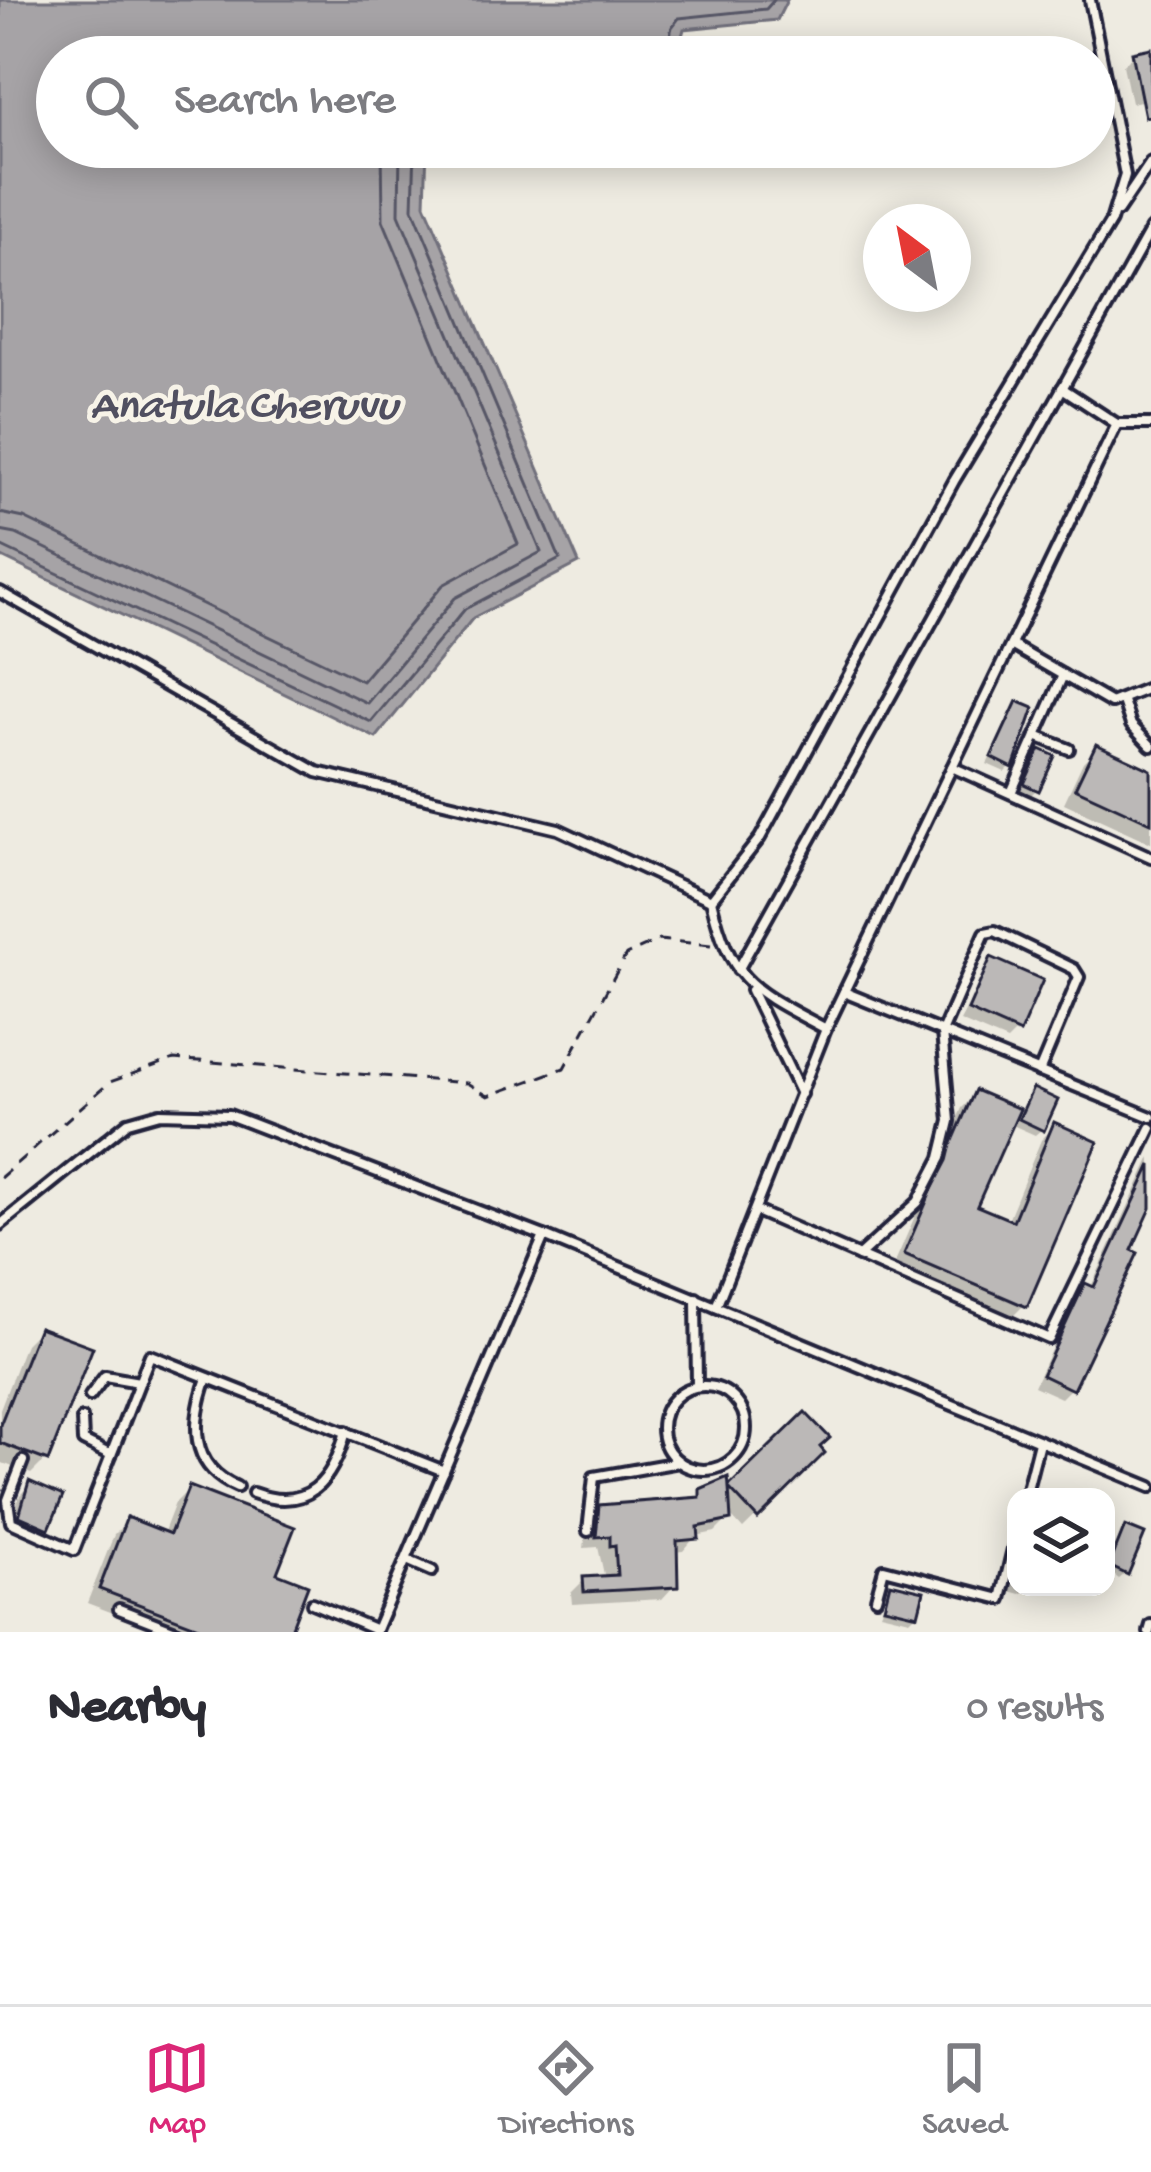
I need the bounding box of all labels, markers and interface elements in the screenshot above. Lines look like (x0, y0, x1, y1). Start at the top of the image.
search box (36, 36, 1115, 168)
icon: search (78, 69, 144, 135)
text: Search here (174, 76, 396, 129)
north arrow (863, 204, 971, 312)
water label: Anatula Cheruvu (90, 382, 402, 435)
map controls (1007, 1488, 1115, 1596)
button: layers (1007, 1488, 1115, 1596)
text: Nearby (48, 1680, 206, 1740)
text: 0 results (966, 1687, 1103, 1733)
tab: Map (144, 2035, 210, 2145)
tab: Directions (499, 2035, 633, 2145)
tab: Saved (922, 2035, 1007, 2145)

